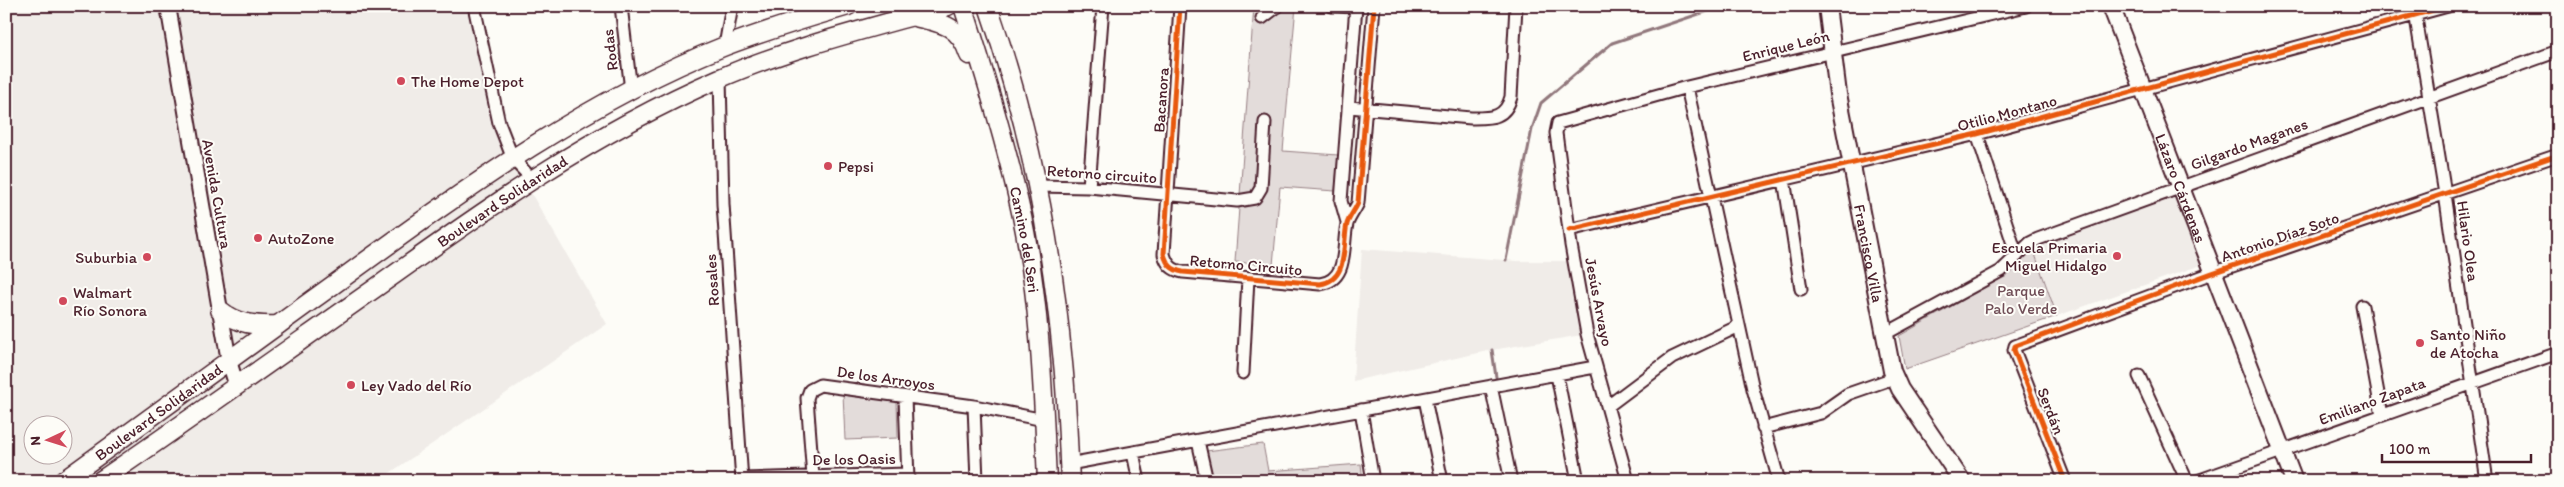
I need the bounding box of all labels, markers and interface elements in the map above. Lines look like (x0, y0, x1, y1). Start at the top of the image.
street label: Enrique León (1740, 26, 1832, 66)
street label: Rodas (598, 28, 622, 72)
street label: Bacanora (1149, 66, 1173, 133)
place label: The Home Depot (411, 72, 524, 91)
marker: The Home Depot (395, 75, 407, 87)
street label: Otilio Montano (1955, 91, 2059, 135)
street label: Gilgardo Maganes (2188, 114, 2310, 174)
street label: Lázaro Cárdenas (2151, 131, 2211, 245)
street label: Avenida Cultura (198, 138, 236, 251)
street label: Boulevard Solidaridad (433, 151, 571, 251)
place label: Pepsi (838, 157, 874, 176)
marker: Pepsi (822, 160, 834, 172)
street label: Retorno circuito (1046, 161, 1158, 187)
street label: Camino del Seri (1006, 185, 1044, 294)
street label: Hilario Olea (2453, 199, 2483, 283)
street label: Francisco Villa (1850, 203, 1888, 304)
street label: Antonio Díaz Soto (2218, 208, 2342, 266)
place label: AutoZone (268, 229, 334, 248)
marker: AutoZone (252, 232, 264, 244)
place label: Escuela Primaria Miguel Hidalgo (1992, 238, 2108, 275)
place label: Suburbia (75, 248, 138, 267)
marker: Escuela Primaria Miguel Hidalgo (2111, 250, 2123, 262)
marker: Suburbia (141, 251, 153, 263)
street label: Retorno Circuito (1189, 251, 1303, 279)
street label: Rosales (701, 253, 723, 307)
street label: Jesús Arvayo (1581, 256, 1617, 348)
park label: Parque Palo Verde (1985, 281, 2057, 318)
place label: Walmart Río Sonora (73, 283, 148, 320)
marker: Walmart Río Sonora (57, 295, 69, 307)
place label: Santo Niño de Atocha (2430, 325, 2506, 362)
marker: Santo Niño de Atocha (2414, 337, 2426, 349)
street label: Boulevard Solidaridad (91, 359, 226, 464)
street label: De los Arroyos (836, 362, 936, 394)
street label: Emiliano Zapata (2316, 373, 2429, 429)
place label: Ley Vado del Río (361, 376, 472, 395)
marker: Ley Vado del Río (345, 379, 357, 391)
street label: Serdán (2033, 385, 2069, 437)
north arrow (22, 414, 72, 464)
scale bar (2382, 432, 2530, 464)
text: N (27, 436, 44, 446)
text: 100 m (2389, 440, 2431, 458)
street label: De los Oasis (812, 449, 896, 469)

